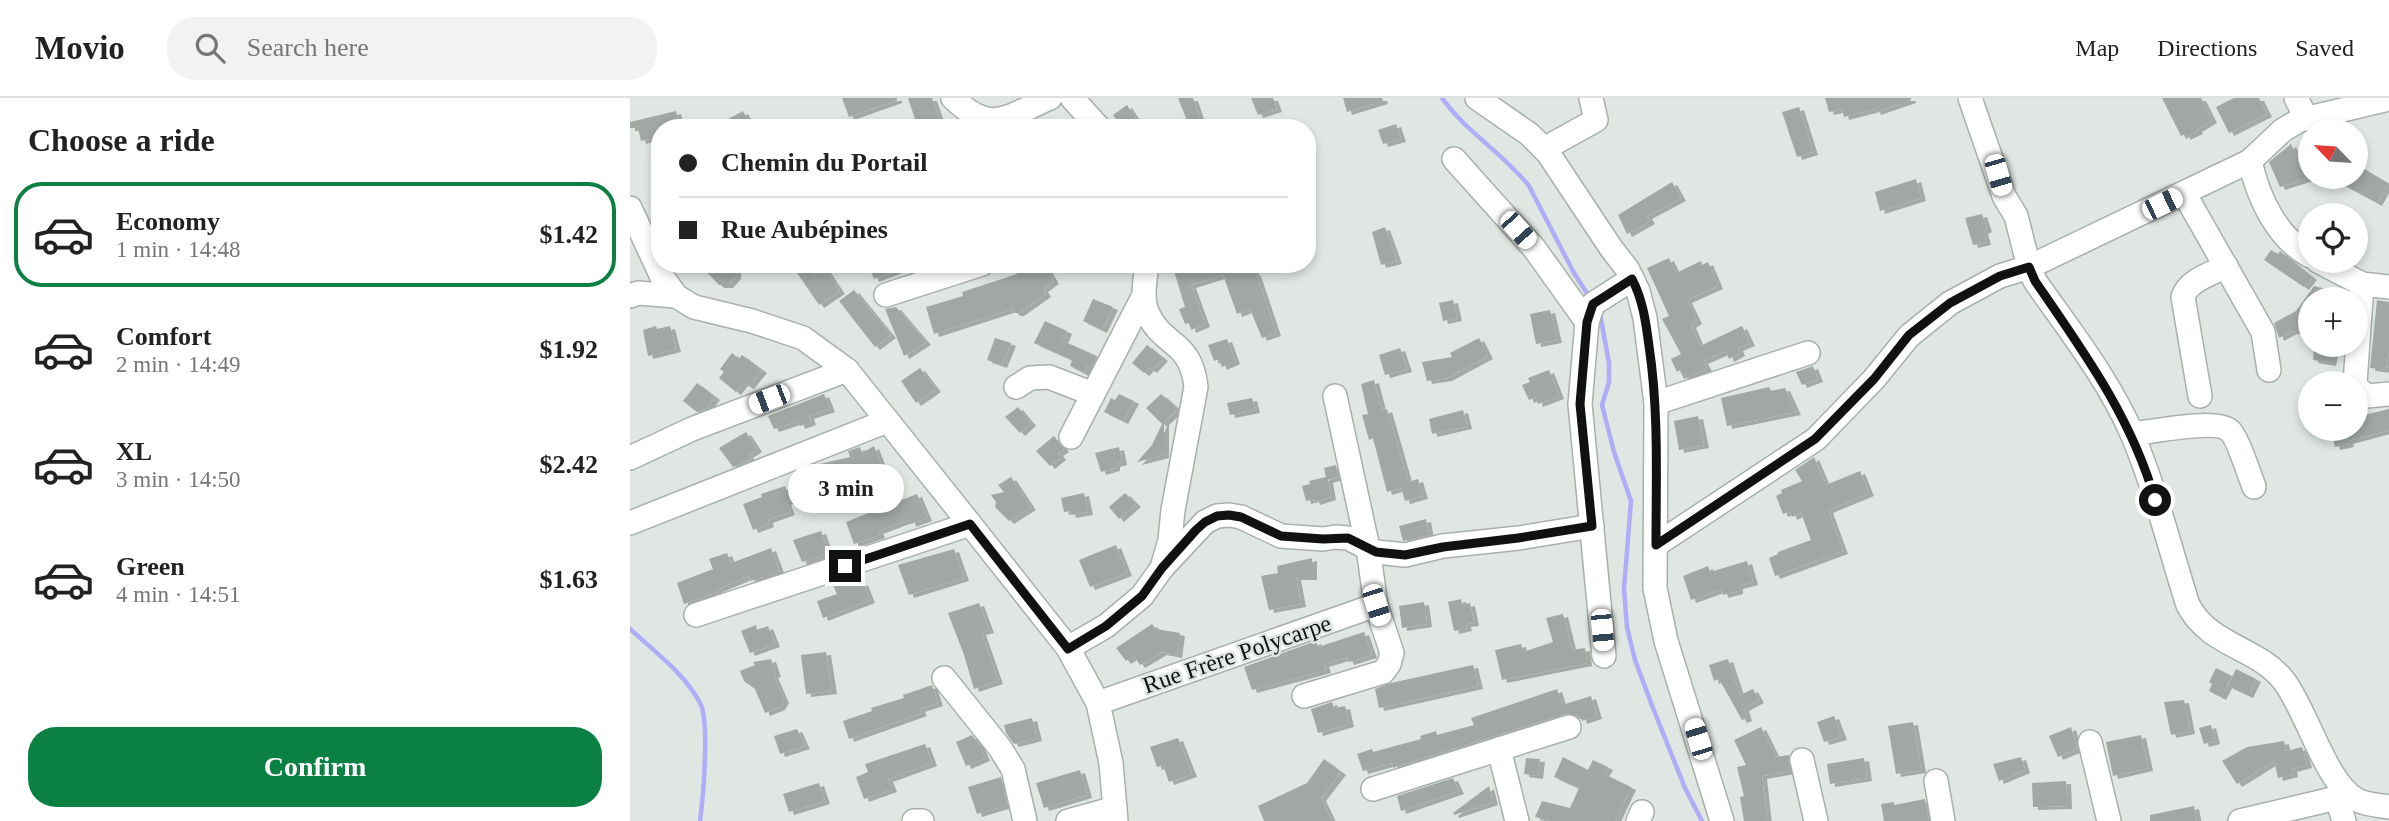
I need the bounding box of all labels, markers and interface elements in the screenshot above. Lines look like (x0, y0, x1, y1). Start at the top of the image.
search box (167, 17, 657, 80)
icon: search (191, 29, 229, 67)
text: Movio (35, 30, 125, 66)
text: Search here (247, 33, 369, 62)
text: Map (2075, 35, 2119, 61)
text: Directions (2157, 35, 2257, 61)
text: Saved (2295, 35, 2354, 61)
north arrow (2298, 119, 2368, 189)
map controls (2298, 119, 2368, 441)
text: Choose a ride (28, 122, 215, 158)
text: Chemin du Portail (721, 148, 928, 177)
car (1983, 152, 2014, 198)
car (2139, 185, 2186, 223)
icon: car (32, 203, 95, 266)
button: locate (2298, 203, 2368, 273)
text: Economy (116, 207, 220, 236)
car (1497, 207, 1540, 253)
text: Rue Aubépines (721, 215, 888, 244)
text: $1.42 (540, 220, 598, 249)
text: 1 min · 14:48 (116, 237, 241, 262)
button: + (2298, 287, 2368, 357)
icon: car (32, 318, 95, 381)
text: Comfort (116, 322, 211, 351)
text: $1.92 (540, 335, 598, 364)
text: 2 min · 14:49 (116, 352, 241, 377)
button: − (2298, 371, 2368, 441)
car (746, 382, 793, 416)
icon: car (32, 433, 95, 496)
text: XL (116, 437, 152, 466)
text: $2.42 (540, 450, 598, 479)
callout: 3 min (787, 464, 903, 514)
text: 3 min · 14:50 (116, 467, 241, 492)
text: 3 min (818, 476, 874, 501)
route start (2139, 484, 2171, 516)
icon: car (32, 548, 95, 611)
route end (829, 550, 861, 582)
text: Green (116, 552, 185, 581)
text: $1.63 (540, 565, 598, 594)
text: 4 min · 14:51 (116, 582, 241, 607)
car (1360, 582, 1393, 628)
car (1590, 608, 1615, 652)
street label: Rue Frère Polycarpe (1140, 610, 1334, 698)
car (1682, 716, 1715, 762)
button: Confirm (28, 727, 602, 807)

